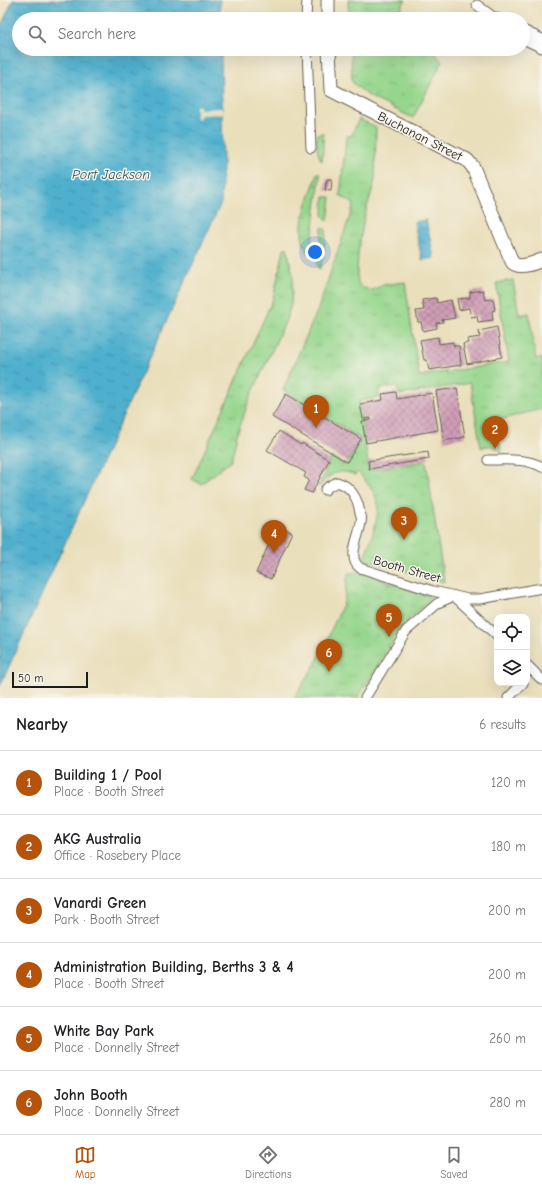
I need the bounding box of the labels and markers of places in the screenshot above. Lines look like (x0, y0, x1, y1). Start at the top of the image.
pin: 1 (303, 395, 329, 428)
pin: 2 (482, 416, 508, 449)
pin: 3 (391, 507, 417, 540)
pin: 4 (261, 520, 287, 553)
pin: 5 (376, 604, 402, 637)
pin: 6 (316, 639, 342, 672)

